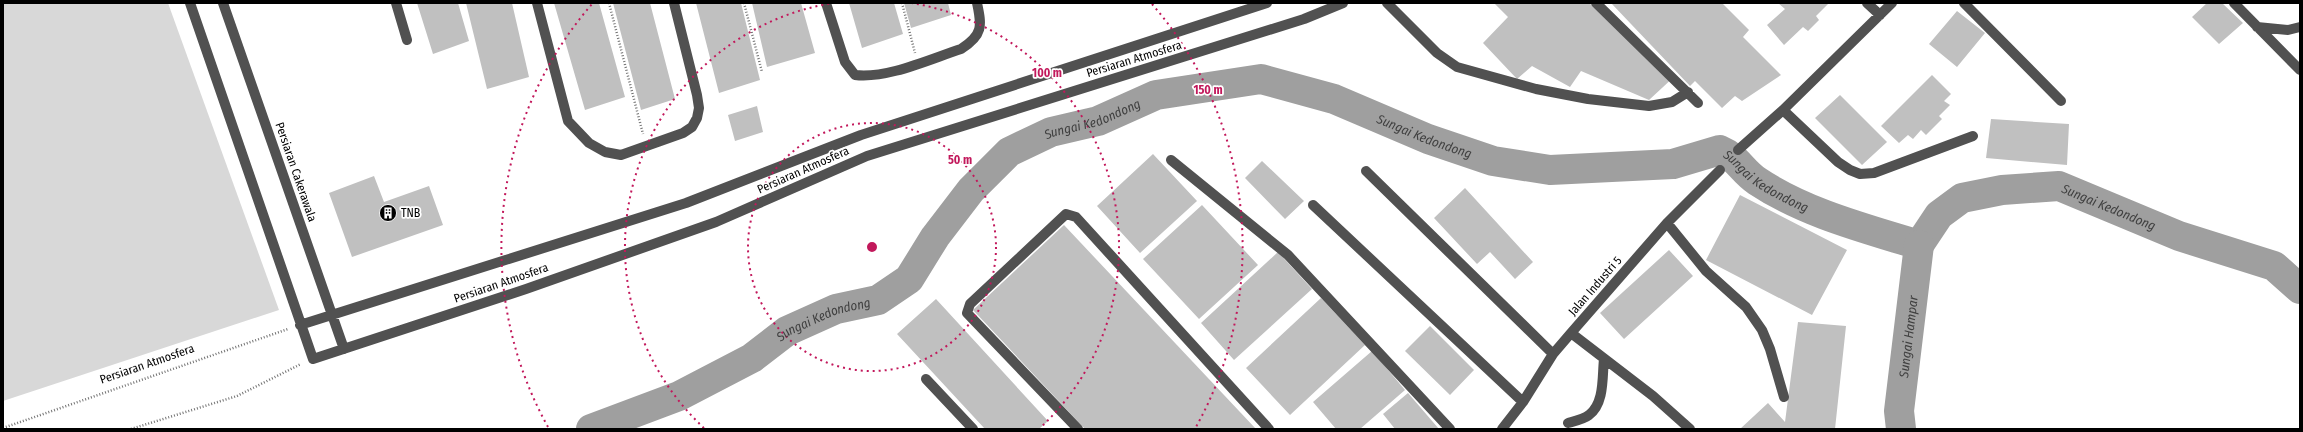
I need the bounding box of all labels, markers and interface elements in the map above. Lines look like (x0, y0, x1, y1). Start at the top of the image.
street label: Persiaran Atmosfera (1085, 38, 1183, 80)
text: 100 m (1032, 66, 1062, 80)
text: 150 m (1193, 83, 1223, 97)
water label: Sungai Kedondong (1041, 95, 1143, 142)
water label: Sungai Kedondong (1374, 110, 1474, 161)
street label: Persiaran Cakerawala (272, 121, 320, 224)
street label: Persiaran Atmosfera (755, 143, 851, 196)
water label: Sungai Kedondong (1720, 146, 1811, 215)
text: 50 m (948, 153, 972, 167)
water label: Sungai Kedondong (2059, 180, 2158, 233)
building icon: TNB (378, 203, 398, 223)
place label: TNB (401, 206, 421, 220)
centre of rings (865, 240, 879, 254)
street label: Jalan Industri 5 (1565, 253, 1625, 318)
street label: Persiaran Atmosfera (452, 260, 550, 306)
water label: Sungai Kedondong (772, 294, 872, 345)
water label: Sungai Hampar (1895, 294, 1920, 379)
street label: Persiaran Atmosfera (98, 341, 196, 387)

